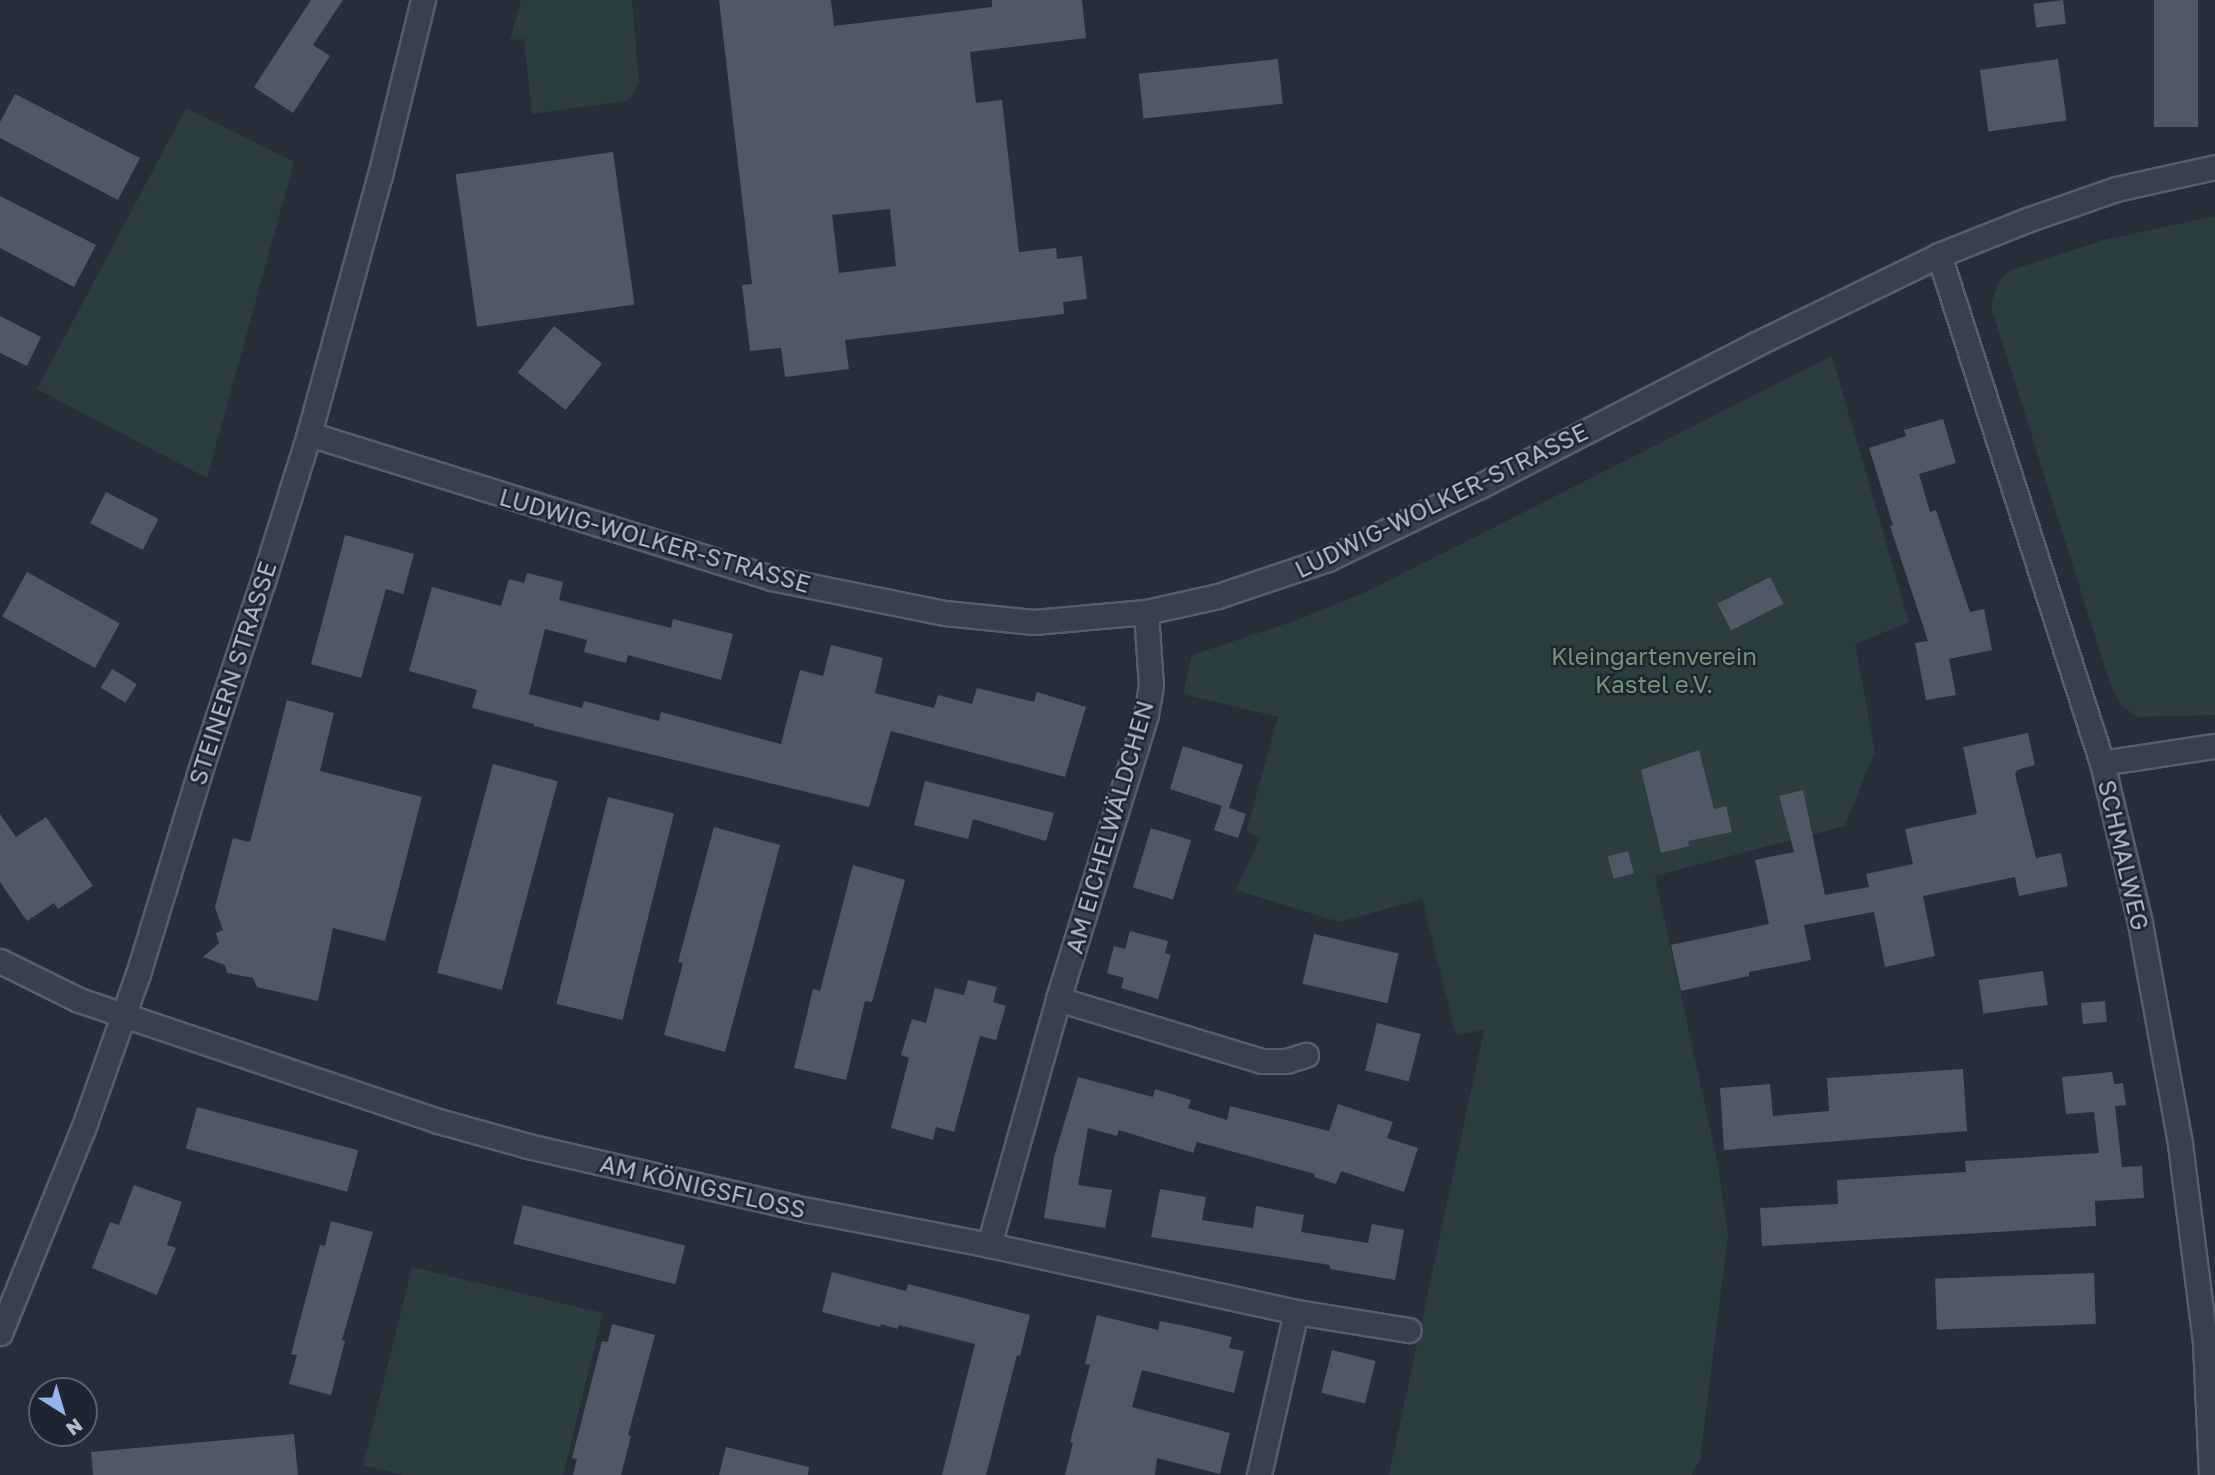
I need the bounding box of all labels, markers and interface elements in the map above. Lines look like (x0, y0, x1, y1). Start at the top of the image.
street label: LUDWIG-WOLKER-STRASSE (1290, 416, 1592, 584)
street label: LUDWIG-WOLKER-STRASSE (496, 482, 814, 598)
street label: STEINERN STRASSE (182, 558, 282, 788)
park label: Kleingartenverein Kastel e.V. (1551, 642, 1757, 698)
street label: AM EICHELWÄLDCHEN (1059, 697, 1159, 957)
street label: SCHMALWEG (2093, 777, 2155, 933)
street label: AM KÖNIGSFLOSS (597, 1148, 809, 1224)
north arrow (28, 1377, 98, 1447)
text: N (62, 1414, 87, 1441)

